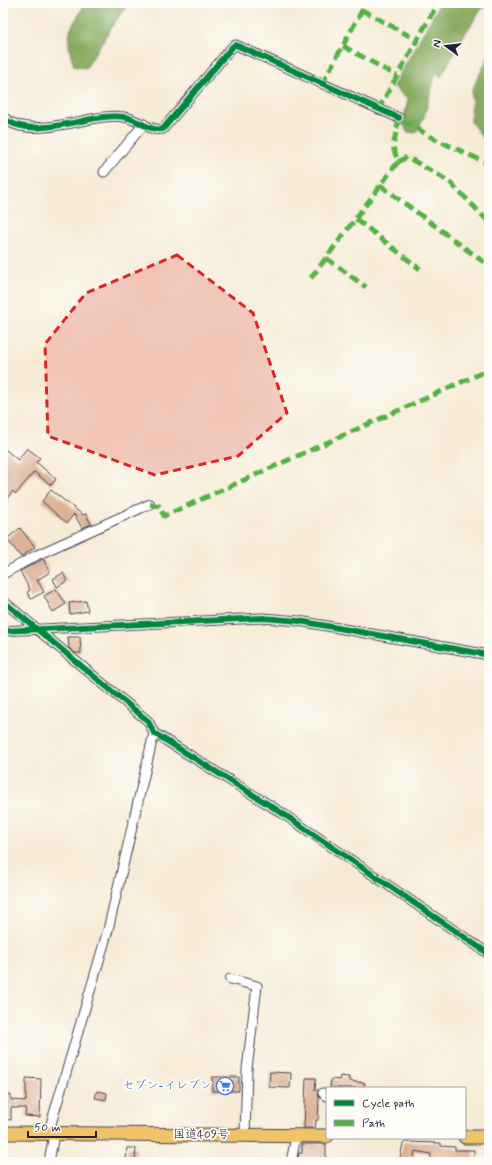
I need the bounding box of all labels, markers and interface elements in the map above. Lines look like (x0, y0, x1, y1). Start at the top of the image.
north arrow (426, 26, 466, 66)
text: N (430, 38, 445, 49)
supermarket icon: セブン-イレブン (215, 1076, 235, 1096)
place label: セブン-イレブン (123, 1078, 212, 1094)
legend (326, 1087, 466, 1139)
text: Cycle path (362, 1096, 414, 1112)
scale bar (28, 1113, 96, 1139)
text: Path (362, 1116, 385, 1132)
text: 50 m (34, 1120, 61, 1136)
street label: 国道409号 (173, 1127, 229, 1143)

